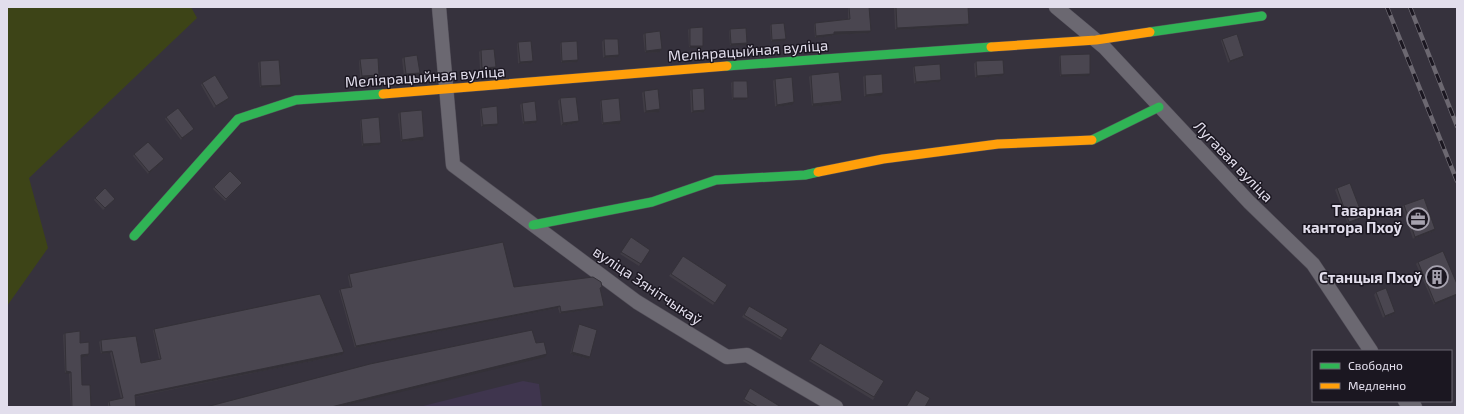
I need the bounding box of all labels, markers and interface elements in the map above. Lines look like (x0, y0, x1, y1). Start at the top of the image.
street label: Меліярацыйная вуліца (667, 35, 829, 66)
street label: Меліярацыйная вуліца (344, 61, 506, 92)
street label: Лугавая вуліца (1190, 117, 1277, 206)
place label: Таварная кантора Пхоў (1302, 201, 1402, 236)
office icon: Таварная кантора Пхоў (1405, 206, 1431, 232)
street label: вуліца Зянітчыкаў (589, 242, 706, 329)
building icon: Станцыя Пхоў (1424, 264, 1450, 290)
place label: Станцыя Пхоў (1319, 268, 1422, 286)
legend (1312, 350, 1452, 402)
text: Свободно (1348, 358, 1403, 372)
text: Медленно (1348, 378, 1406, 392)

